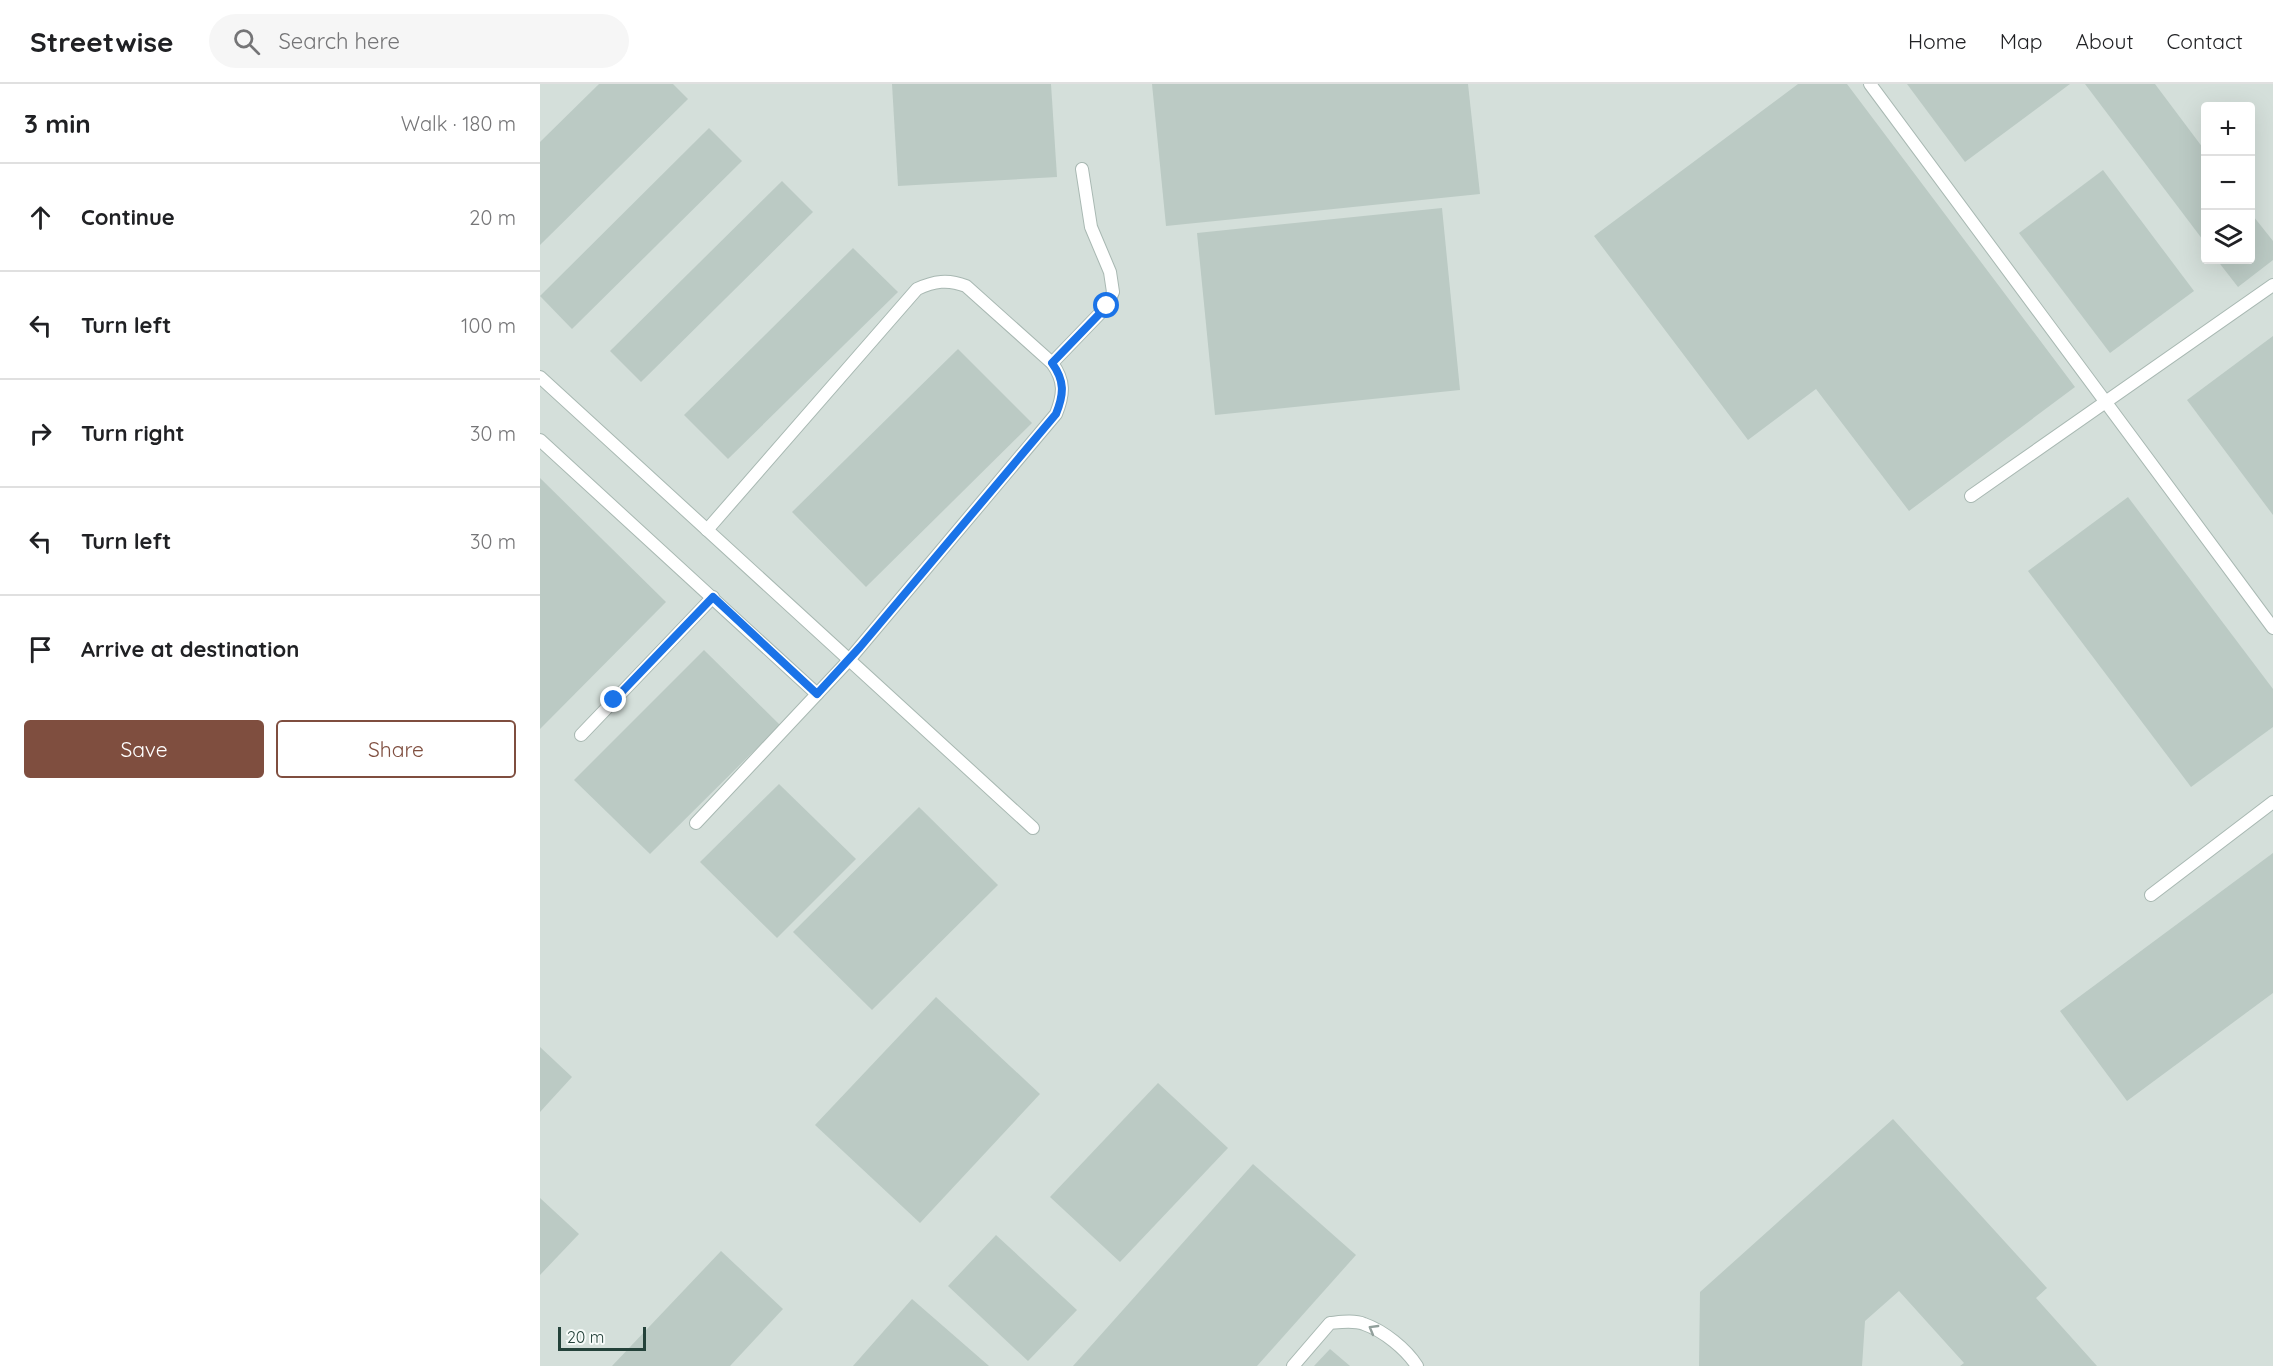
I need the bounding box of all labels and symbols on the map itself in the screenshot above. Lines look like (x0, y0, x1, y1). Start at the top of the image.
route start (1093, 292, 1119, 318)
route end (600, 686, 626, 712)
scale bar (558, 1324, 646, 1352)
one-way arrow (1369, 1325, 1379, 1337)

